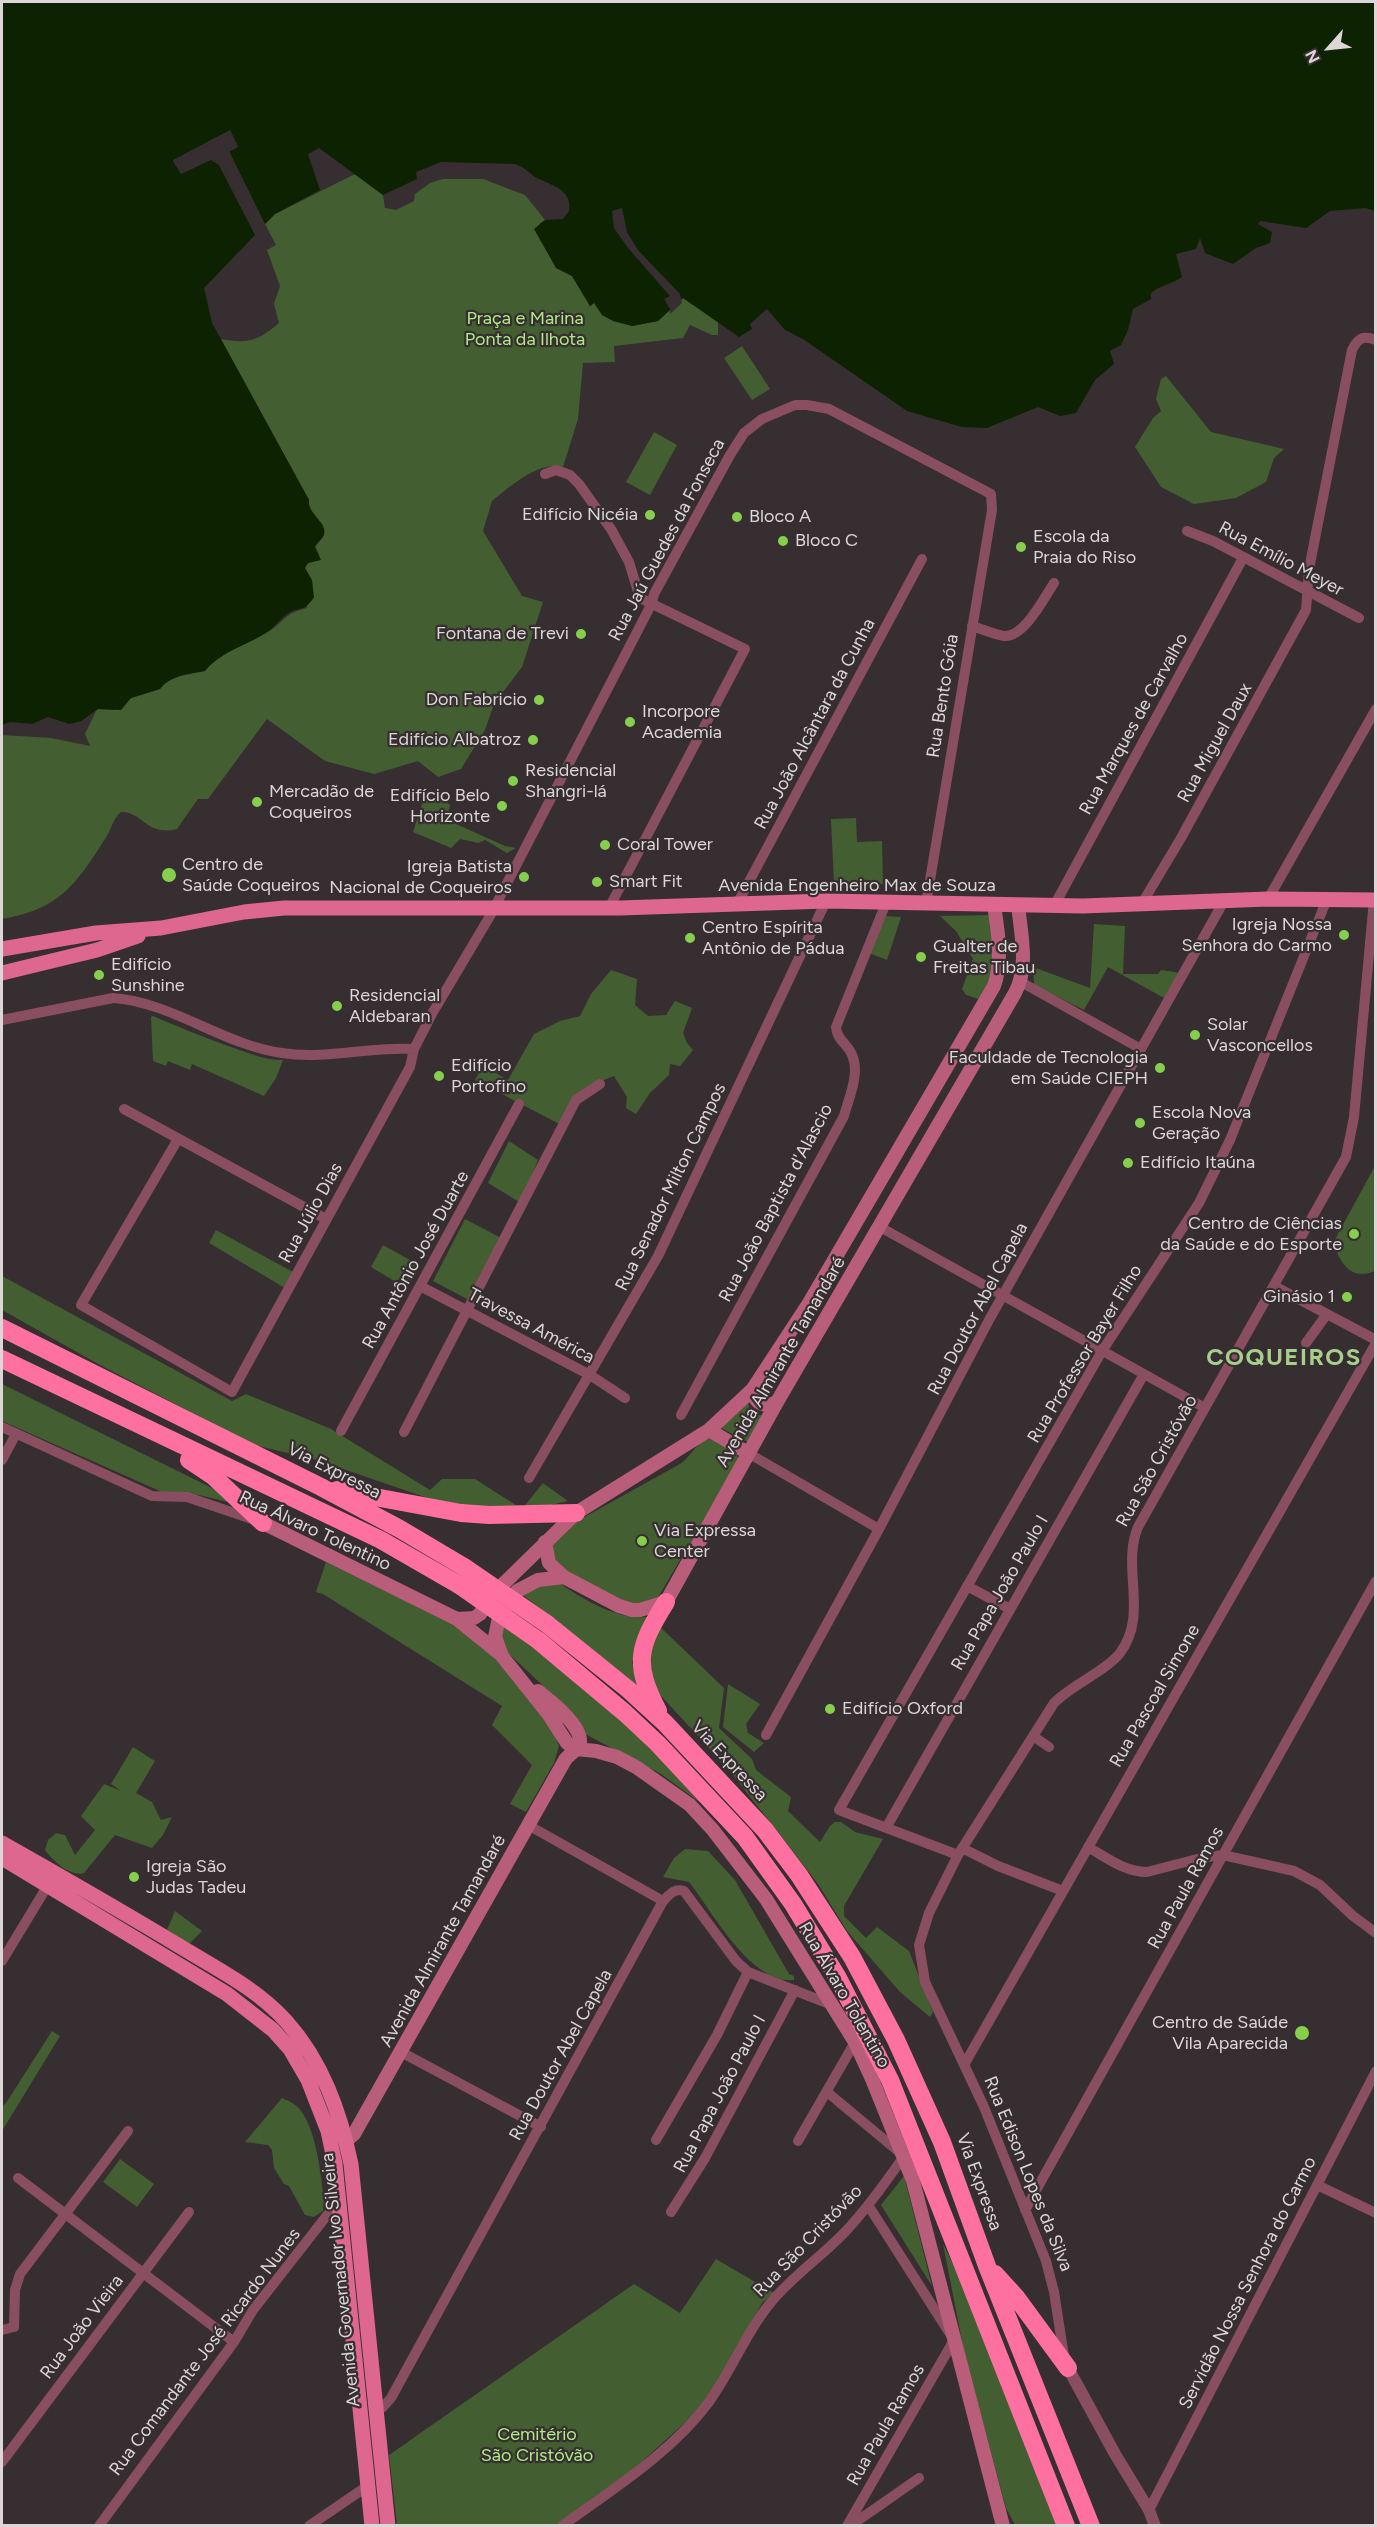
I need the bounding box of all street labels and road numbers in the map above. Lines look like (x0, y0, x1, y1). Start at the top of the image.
street label: Rua Jaú Guedes da Fonseca (604, 435, 730, 645)
street label: Rua Emílio Meyer (1215, 517, 1347, 601)
street label: Rua João Alcântara da Cunha (750, 615, 880, 833)
street label: Rua Marques de Carvalho (1075, 629, 1193, 819)
street label: Rua Bento Góia (923, 633, 963, 759)
street label: Rua Miguel Daux (1173, 679, 1257, 807)
street label: Avenida Engenheiro Max de Souza (718, 875, 996, 897)
street label: Rua Senador Milton Campos (611, 1080, 731, 1294)
street label: Rua João Baptista d'Alascio (714, 1100, 838, 1306)
street label: Rua Júlio Dias (275, 1159, 347, 1267)
street label: Rua Antônio José Duarte (358, 1167, 474, 1353)
street label: Rua Doutor Abel Capela (923, 1219, 1033, 1399)
street label: Avenida Almirante Tamandaré (712, 1253, 850, 1471)
street label: Rua Professor Bayer Filho (1023, 1261, 1147, 1447)
street label: Travessa América (464, 1284, 598, 1368)
street label: Rua São Cristóvão (1112, 1391, 1202, 1531)
street label: Via Expressa (284, 1438, 384, 1504)
street label: Rua Álvaro Tolentino (236, 1486, 394, 1576)
street label: Rua Papa João Paulo I (947, 1512, 1053, 1674)
street label: Rua Pascoal Simone (1105, 1621, 1205, 1771)
street label: Via Expressa (686, 1716, 772, 1806)
street label: Rua Paula Ramos (1143, 1823, 1229, 1953)
street label: Avenida Almirante Tamandaré (375, 1831, 511, 2051)
street label: Rua Álvaro Tolentino (793, 1918, 895, 2072)
street label: Rua Doutor Abel Capela (505, 1966, 617, 2144)
street label: Rua Papa João Paulo I (669, 2011, 771, 2177)
street label: Rua Edison Lopes da Silva (979, 2073, 1077, 2275)
street label: Via Expressa (951, 2130, 1007, 2234)
street label: Avenida Governador Ivo Silveira (317, 2152, 365, 2408)
street label: Servidão Nossa Senhora do Carmo (1175, 2153, 1321, 2413)
street label: Rua São Cristóvão (749, 2180, 867, 2302)
street label: Rua Comandante José Ricardo Nunes (105, 2224, 305, 2480)
street label: Rua João Vieira (36, 2271, 128, 2383)
street label: Rua Paula Ramos (843, 2360, 929, 2490)

